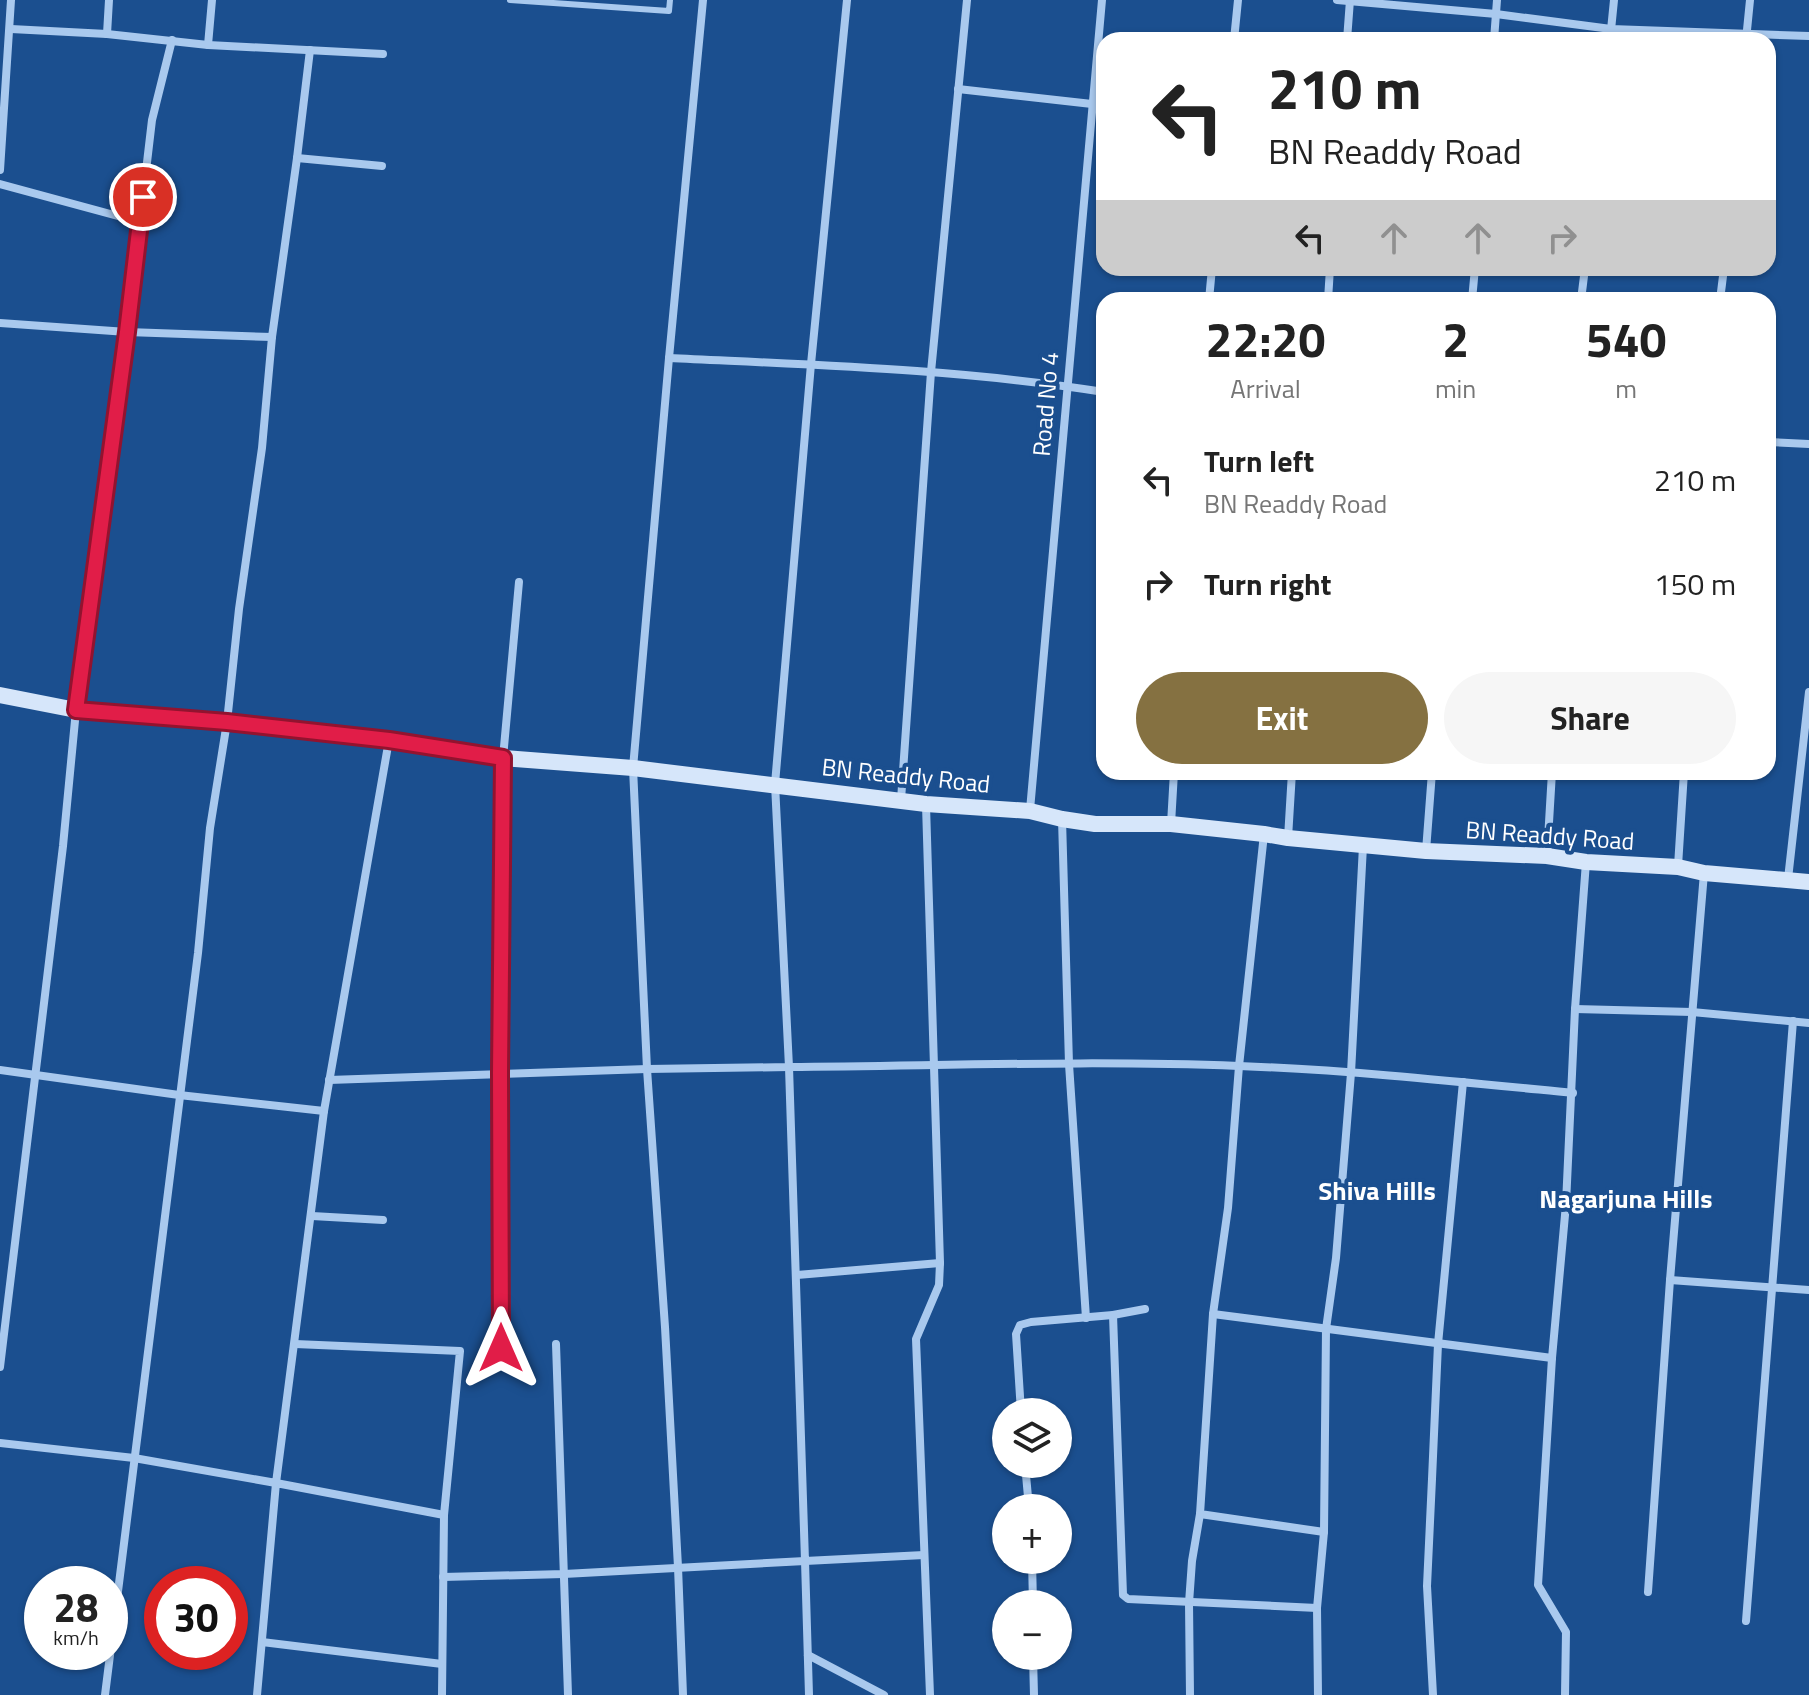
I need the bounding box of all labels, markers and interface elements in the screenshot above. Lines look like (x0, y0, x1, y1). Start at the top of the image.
text: 210 m (1268, 46, 1421, 131)
icon: left (1136, 64, 1240, 168)
text: BN Readdy Road (1268, 123, 1522, 178)
pin (109, 163, 177, 231)
icon: arrive (121, 175, 165, 219)
icon: left (1288, 216, 1332, 260)
icon: ahead (1372, 216, 1416, 260)
icon: ahead (1456, 216, 1500, 260)
icon: right (1540, 216, 1584, 260)
text: 22:20 (1206, 303, 1325, 376)
text: 2 (1442, 303, 1469, 376)
text: 540 (1586, 303, 1666, 376)
street label: Road No 4 (1023, 350, 1067, 458)
text: Arrival (1230, 369, 1301, 408)
text: min (1435, 369, 1476, 408)
text: m (1615, 369, 1637, 408)
text: Turn left (1204, 438, 1314, 484)
text: 210 m (1654, 457, 1736, 503)
icon: left (1136, 458, 1180, 502)
text: BN Readdy Road (1204, 484, 1387, 523)
text: Turn right (1204, 561, 1332, 607)
text: 150 m (1654, 561, 1736, 607)
icon: right (1136, 562, 1180, 606)
button: Exit (1136, 672, 1428, 764)
button: Share (1444, 672, 1736, 764)
street label: BN Readdy Road (820, 748, 992, 802)
street label: BN Readdy Road (1464, 811, 1636, 859)
district label: Shiva Hills (1318, 1171, 1436, 1210)
district label: Nagarjuna Hills (1539, 1179, 1713, 1218)
position arrow (459, 1306, 543, 1390)
map controls (992, 1398, 1072, 1670)
button: layers (992, 1398, 1072, 1478)
button: + (992, 1494, 1072, 1574)
speed limit sign: 30 (144, 1566, 248, 1670)
text: 28 (54, 1577, 98, 1638)
button: − (992, 1590, 1072, 1670)
text: km/h (53, 1622, 99, 1653)

